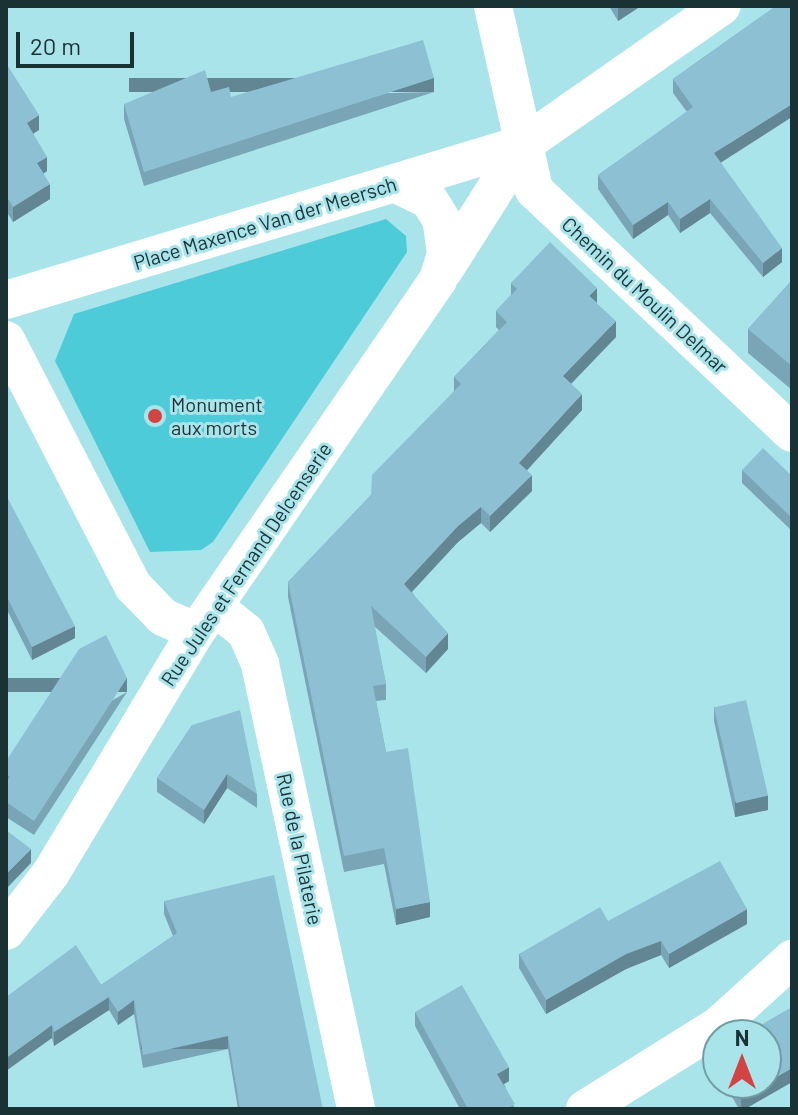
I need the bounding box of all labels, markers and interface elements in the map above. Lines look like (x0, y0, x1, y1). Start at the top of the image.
scale bar (20, 16, 138, 66)
text: 20 m (30, 31, 81, 60)
street label: Place Maxence Van der Meersch (131, 171, 399, 275)
street label: Chemin du Moulin Delmar (557, 212, 733, 378)
place label: Monument aux morts (171, 392, 263, 439)
marker: Monument aux morts (146, 407, 164, 425)
street label: Rue Jules et Fernand Delcenserie (155, 438, 337, 690)
street label: Rue de la Pilaterie (272, 771, 328, 927)
north arrow (702, 1019, 782, 1099)
text: N (735, 1024, 749, 1050)

